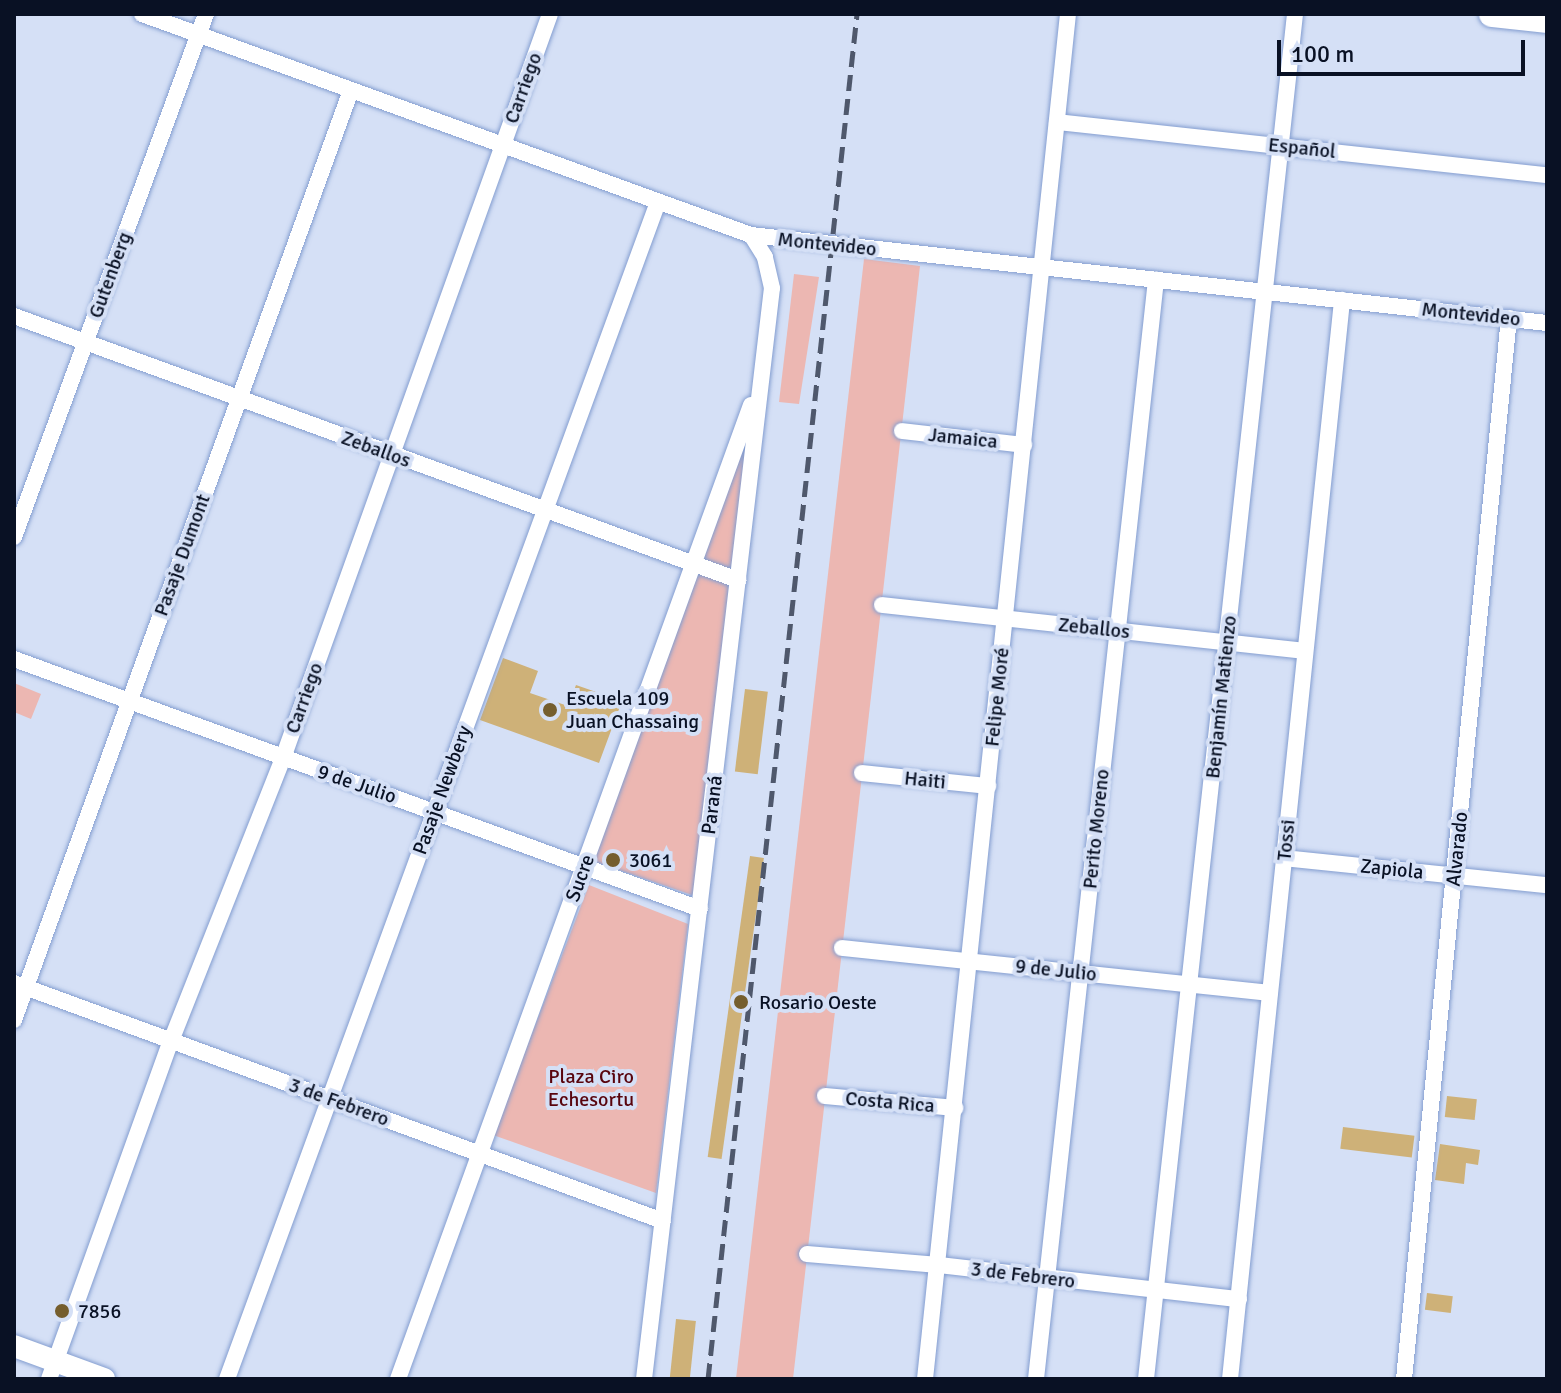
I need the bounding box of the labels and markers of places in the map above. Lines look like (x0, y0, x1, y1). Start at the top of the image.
place label: Escuela 109 Juan Chassaing (566, 686, 699, 733)
marker: Escuela 109 Juan Chassaing (541, 701, 559, 719)
place label: 3061 (629, 848, 672, 872)
marker: 3061 (604, 851, 622, 869)
place label: Rosario Oeste (759, 990, 877, 1014)
marker: Rosario Oeste (730, 991, 752, 1013)
place label: 7856 (78, 1299, 121, 1323)
marker: 7856 (53, 1302, 71, 1320)

